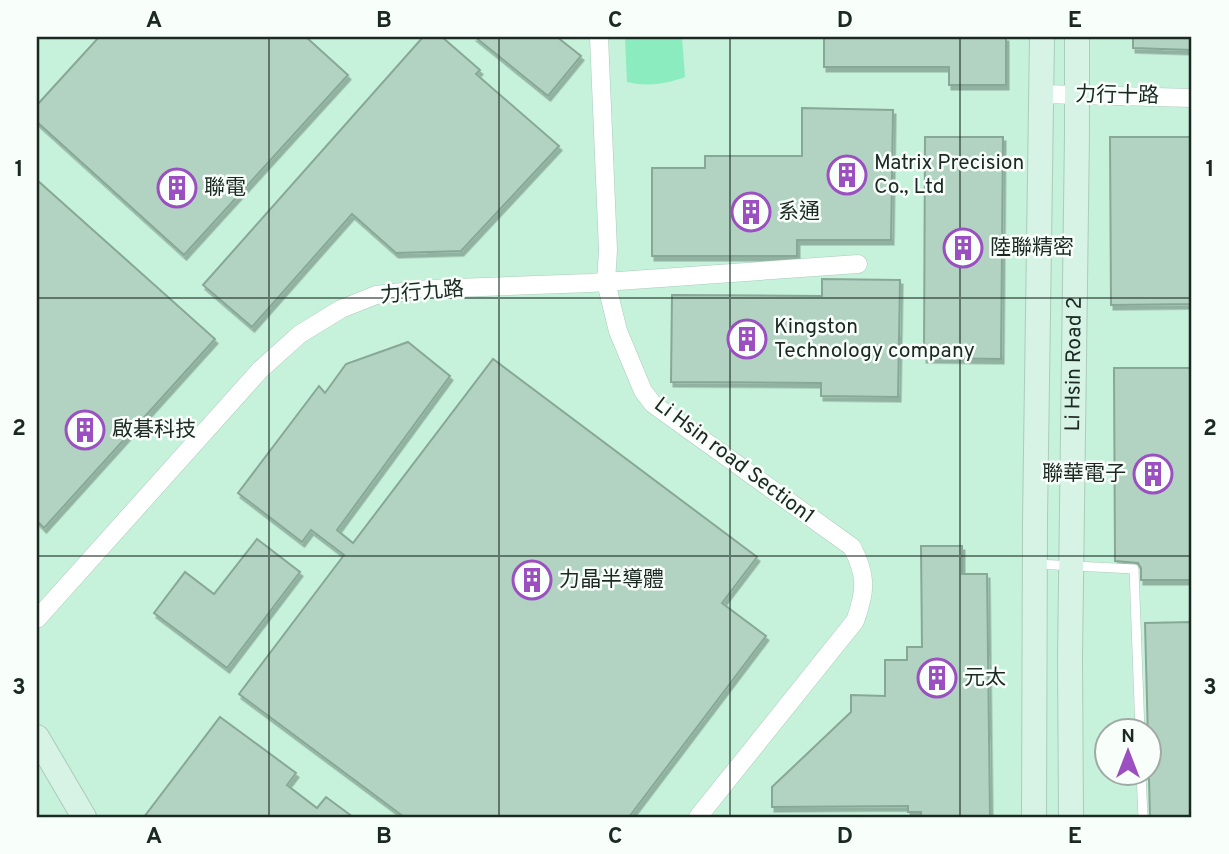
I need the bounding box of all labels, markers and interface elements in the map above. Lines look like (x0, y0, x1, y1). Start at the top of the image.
text: A (146, 7, 162, 36)
text: B (376, 7, 392, 36)
text: C (608, 7, 622, 36)
text: D (837, 7, 853, 36)
text: E (1068, 7, 1082, 36)
street label: 力行十路 (1075, 82, 1159, 110)
place label: Matrix Precision Co., Ltd (874, 150, 1024, 201)
building icon: Matrix Precision Co., Ltd (826, 154, 868, 196)
text: 1 (14, 156, 24, 185)
text: 1 (1205, 156, 1215, 185)
building icon: 聯電 (156, 167, 198, 209)
place label: 聯電 (204, 175, 246, 202)
building icon: 系通 (730, 191, 772, 233)
place label: 系通 (778, 199, 820, 226)
building icon: 陸聯精密 (942, 227, 984, 269)
place label: 陸聯精密 (990, 235, 1074, 262)
street label: 力行九路 (379, 276, 465, 310)
street label: Li Hsin Road 2 (1060, 296, 1088, 432)
place label: Kingston Technology company (774, 314, 975, 365)
building icon: Kingston Technology company (726, 318, 768, 360)
street label: Li Hsin road Section1 (648, 392, 820, 530)
building icon: 啟碁科技 (64, 409, 106, 451)
text: 2 (12, 415, 26, 444)
text: 2 (1203, 415, 1217, 444)
place label: 啟碁科技 (112, 417, 196, 444)
building icon: 聯華電子 (1132, 453, 1174, 495)
place label: 聯華電子 (1042, 461, 1126, 488)
building icon: 力晶半導體 (511, 559, 553, 601)
place label: 力晶半導體 (559, 567, 664, 594)
building icon: 元太 (916, 657, 958, 699)
place label: 元太 (964, 665, 1006, 692)
text: 3 (12, 674, 26, 703)
text: 3 (1203, 674, 1217, 703)
north arrow (1092, 718, 1162, 788)
text: N (1121, 725, 1135, 749)
text: A (146, 823, 162, 852)
text: B (376, 823, 392, 852)
text: C (608, 823, 622, 852)
text: D (837, 823, 853, 852)
text: E (1068, 823, 1082, 852)

